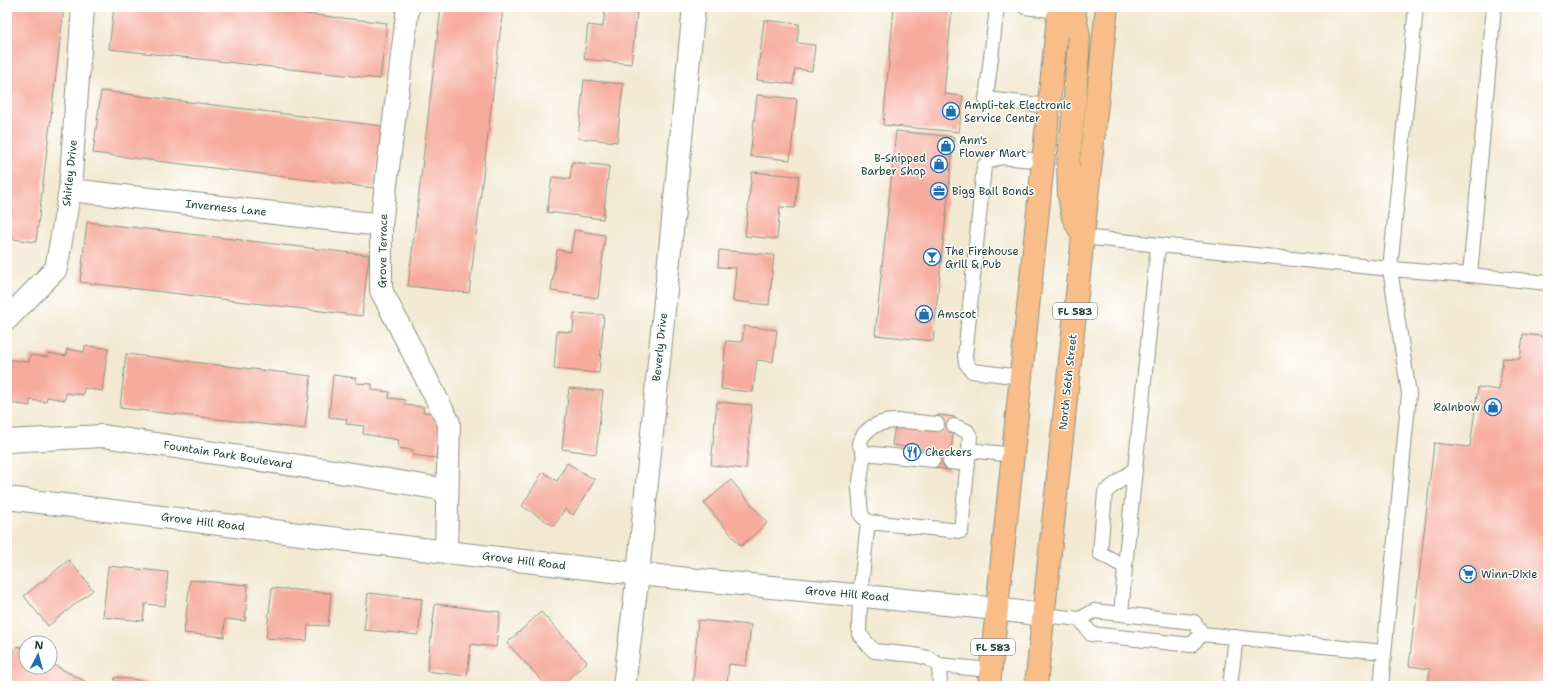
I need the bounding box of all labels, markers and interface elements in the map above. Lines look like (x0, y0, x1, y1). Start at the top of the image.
place label: Ampli-tek Electronic Service Center (964, 98, 1072, 126)
shop icon: Ampli-tek Electronic Service Center (941, 101, 961, 121)
place label: Ann's Flower Mart (959, 133, 1026, 161)
shop icon: Ann's Flower Mart (936, 136, 956, 156)
street label: Shirley Drive (59, 139, 81, 207)
place label: B-Snipped Barber Shop (861, 151, 926, 179)
shop icon: B-Snipped Barber Shop (929, 154, 949, 174)
office icon: Bigg Bail Bonds (929, 181, 949, 201)
place label: Bigg Bail Bonds (952, 184, 1034, 199)
street label: Inverness Lane (185, 196, 267, 220)
street label: Grove Terrace (375, 214, 391, 288)
place label: The Firehouse Grill & Pub (945, 244, 1019, 272)
bar icon: The Firehouse Grill & Pub (922, 247, 942, 267)
road number: FL 583 (1053, 303, 1097, 319)
shop icon: Amscot (914, 304, 934, 324)
place label: Amscot (937, 307, 977, 322)
street label: Beverly Drive (649, 312, 671, 382)
street label: North 56th Street (1055, 333, 1081, 431)
shop icon: Rainbow (1483, 397, 1503, 417)
place label: Rainbow (1434, 400, 1480, 415)
street label: Fountain Park Boulevard (162, 437, 294, 473)
restaurant icon: Checkers (902, 442, 922, 462)
place label: Checkers (925, 445, 972, 460)
street label: Grove Hill Road (160, 509, 246, 535)
street label: Grove Hill Road (481, 548, 567, 574)
supermarket icon: Winn-Dixie (1458, 564, 1478, 584)
place label: Winn-Dixie (1481, 567, 1537, 582)
street label: Grove Hill Road (804, 583, 890, 605)
north arrow (18, 635, 58, 675)
text: N (34, 638, 44, 653)
road number: FL 583 (971, 639, 1015, 655)

